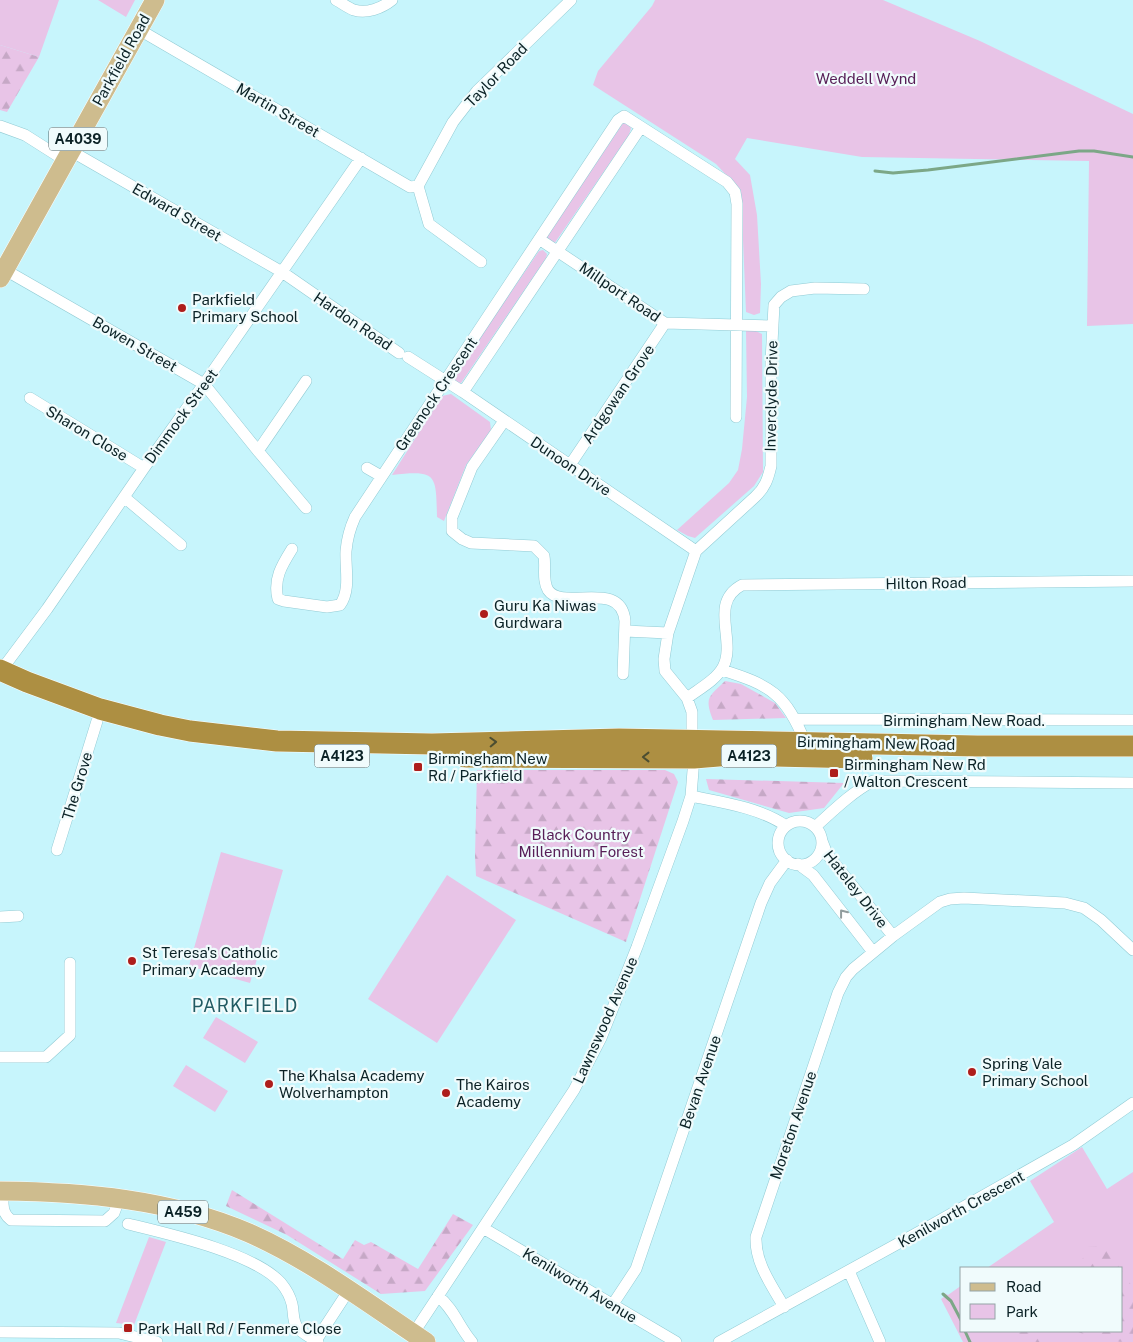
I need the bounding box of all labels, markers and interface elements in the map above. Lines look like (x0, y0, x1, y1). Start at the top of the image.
street label: Parkfield Road (89, 11, 153, 109)
street label: Taylor Road (461, 40, 531, 110)
park label: Weddell Wynd (816, 70, 916, 87)
street label: Martin Street (234, 79, 323, 141)
road number: A4039 (49, 128, 107, 150)
street label: Edward Street (129, 180, 225, 244)
street label: Millport Road (576, 259, 664, 325)
street label: Hardon Road (311, 289, 395, 353)
place label: Parkfield Primary School (192, 291, 298, 325)
marker: Parkfield Primary School (176, 302, 188, 314)
street label: Bowen Street (90, 313, 180, 375)
street label: Greenock Crescent (392, 334, 481, 454)
street label: Inverclyde Drive (762, 340, 780, 452)
street label: Ardgowan Grove (579, 341, 657, 447)
street label: Dimmock Street (141, 365, 221, 467)
street label: Sharon Close (43, 402, 131, 464)
street label: Dunoon Drive (528, 433, 614, 499)
street label: Hilton Road (885, 574, 967, 592)
place label: Guru Ka Niwas Gurdwara (494, 597, 596, 631)
marker: Guru Ka Niwas Gurdwara (478, 608, 490, 620)
street label: Birmingham New Road. (883, 712, 1045, 729)
street label: Birmingham New Road (797, 733, 955, 753)
one-way arrow (490, 737, 497, 747)
road number: A4123 (314, 744, 370, 768)
road number: A4123 (722, 744, 776, 768)
street label: The Grove (59, 750, 95, 822)
place label: Birmingham New Rd / Parkfield (428, 750, 548, 784)
one-way arrow (641, 752, 649, 762)
place label: Birmingham New Rd / Walton Crescent (844, 756, 986, 790)
marker: Birmingham New Rd / Parkfield (412, 761, 424, 773)
marker: Birmingham New Rd / Walton Crescent (828, 767, 840, 779)
park label: Black Country Millennium Forest (518, 826, 644, 860)
street label: Hateley Drive (820, 847, 892, 931)
one-way arrow (840, 910, 849, 919)
place label: St Teresa's Catholic Primary Academy (142, 944, 278, 978)
street label: Lawnswood Avenue (569, 954, 641, 1086)
marker: St Teresa's Catholic Primary Academy (126, 955, 138, 967)
district label: PARKFIELD (192, 995, 298, 1016)
street label: Bevan Avenue (676, 1033, 724, 1131)
place label: Spring Vale Primary School (982, 1055, 1088, 1089)
marker: Spring Vale Primary School (966, 1066, 978, 1078)
place label: The Khalsa Academy Wolverhampton (279, 1067, 425, 1101)
street label: Moreton Avenue (766, 1069, 820, 1181)
place label: The Kairos Academy (456, 1076, 530, 1110)
marker: The Khalsa Academy Wolverhampton (263, 1078, 275, 1090)
marker: The Kairos Academy (440, 1087, 452, 1099)
street label: Kenilworth Crescent (895, 1167, 1027, 1251)
road number: A459 (158, 1200, 208, 1224)
street label: Kenilworth Avenue (520, 1244, 640, 1326)
legend (960, 1267, 1123, 1332)
text: Road (1006, 1278, 1042, 1295)
text: Park (1006, 1303, 1038, 1320)
place label: Park Hall Rd / Fenmere Close (138, 1320, 341, 1337)
marker: Park Hall Rd / Fenmere Close (122, 1322, 134, 1334)

